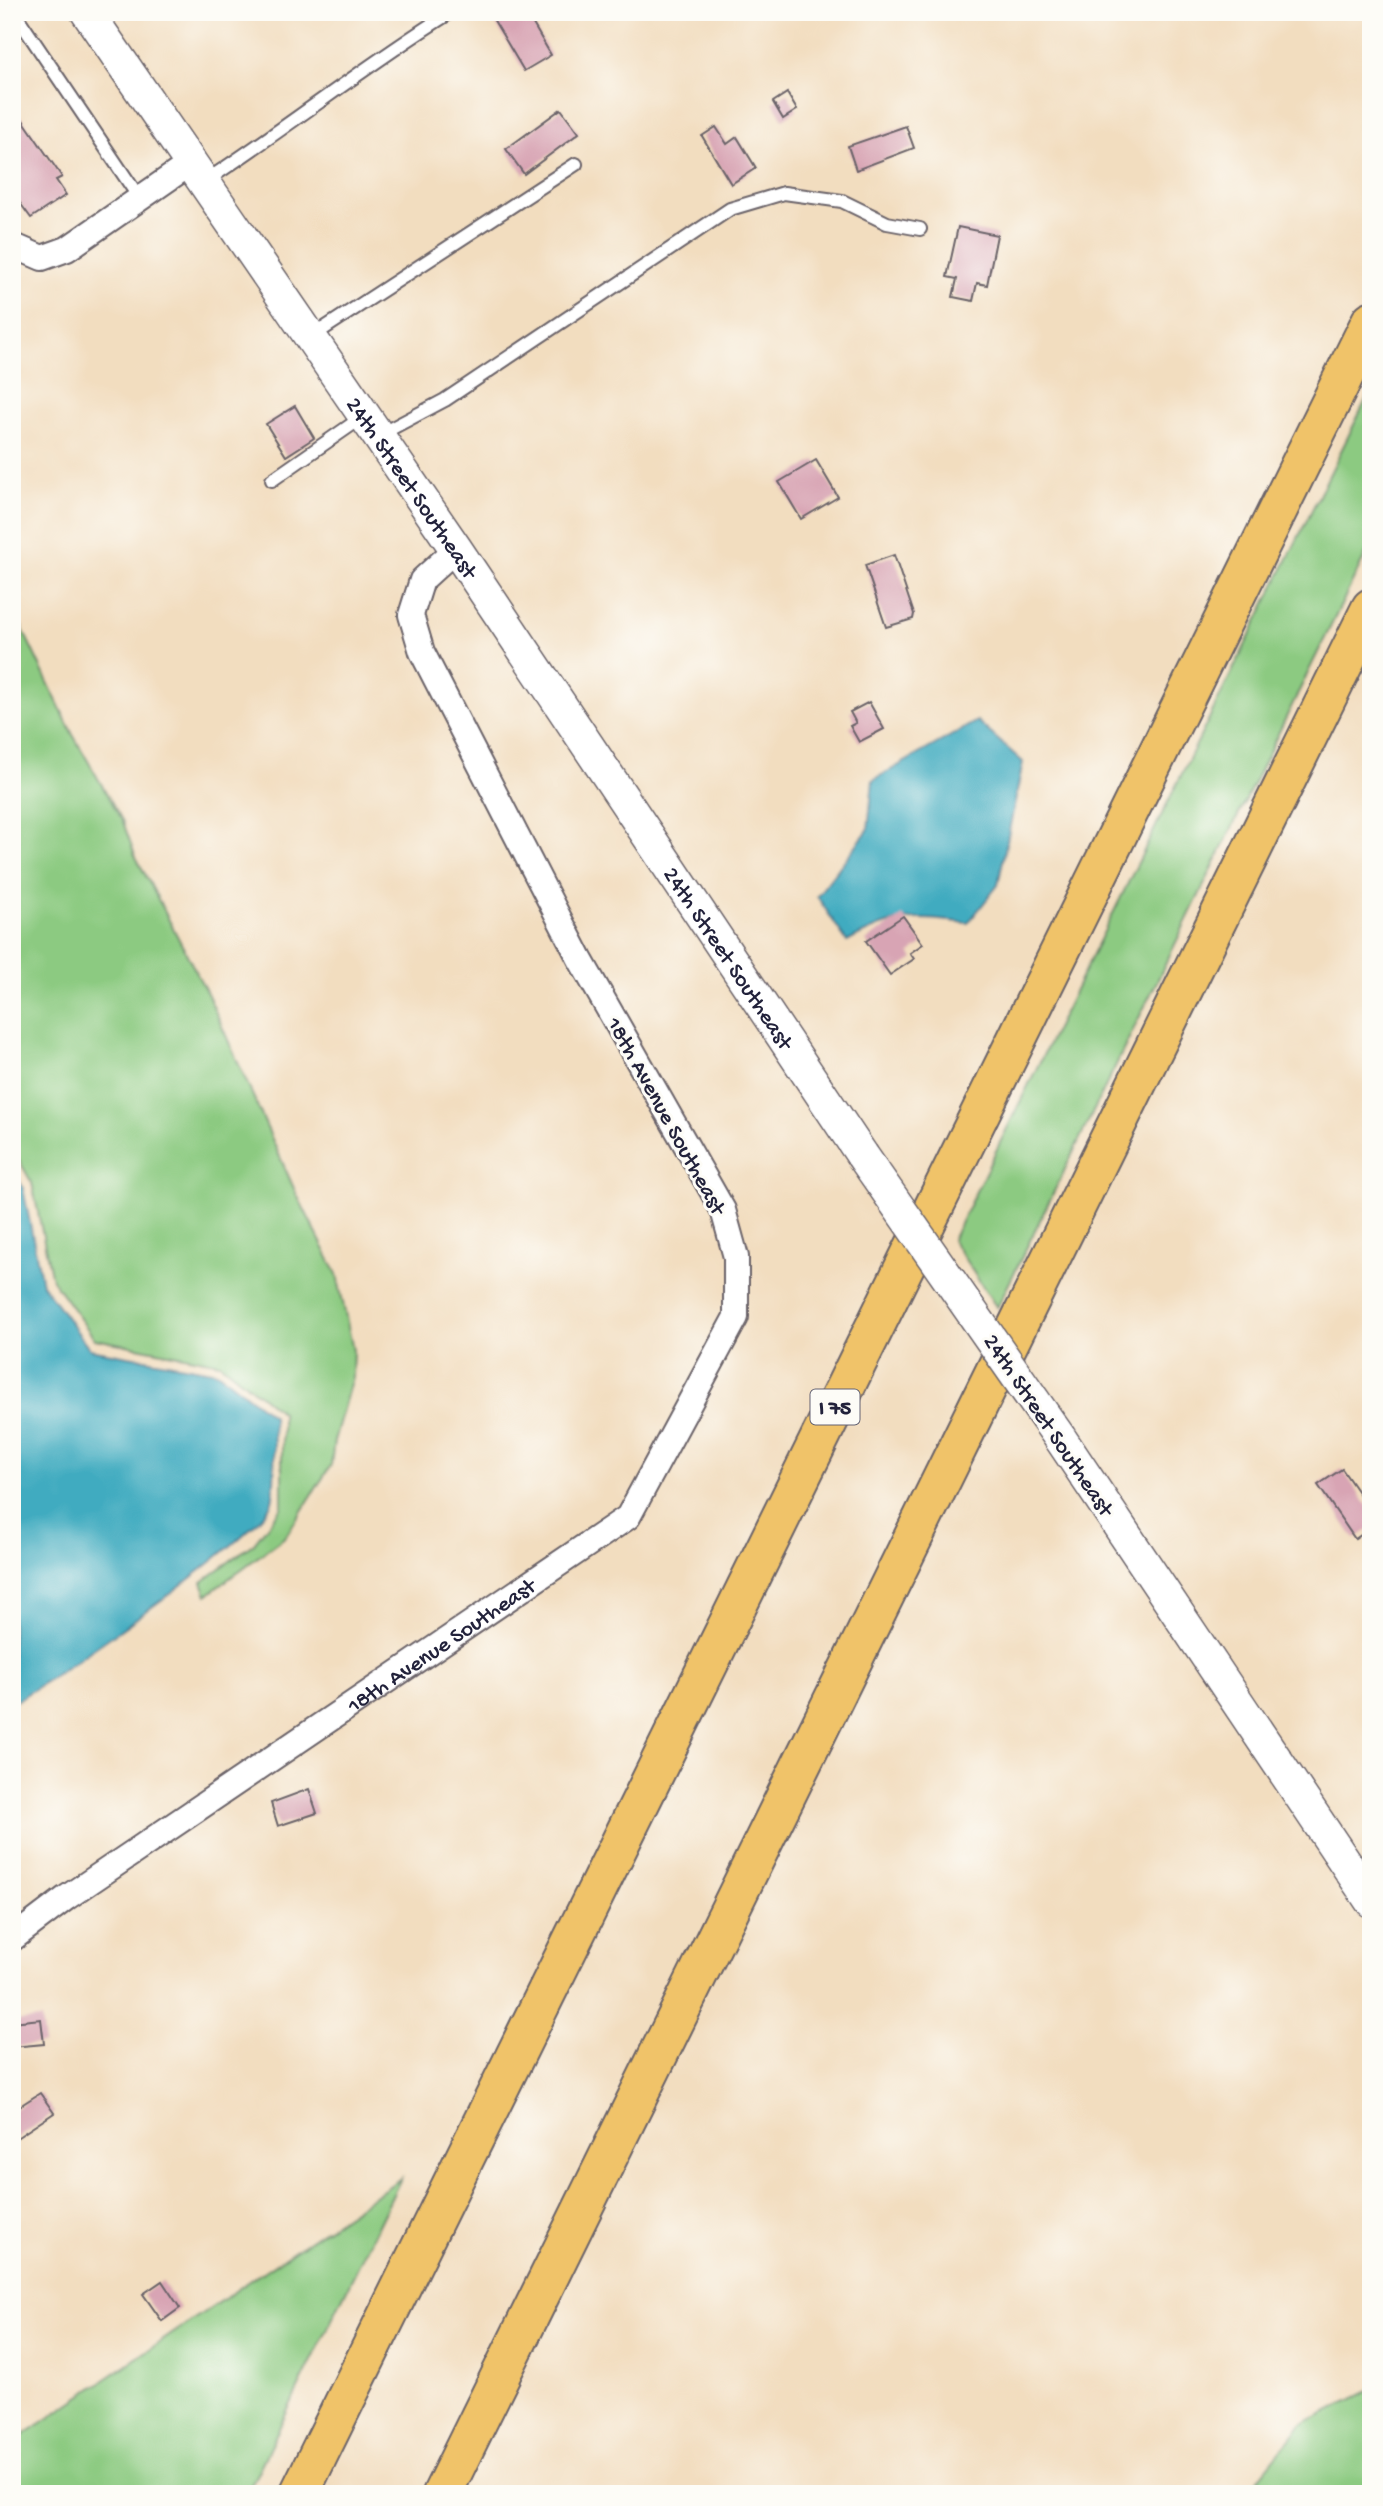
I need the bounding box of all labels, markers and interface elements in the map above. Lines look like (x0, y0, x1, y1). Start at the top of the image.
street label: 24th Street Southeast (339, 393, 483, 586)
street label: 24th Street Southeast (656, 863, 798, 1057)
street label: 18th Avenue Southeast (599, 1012, 731, 1221)
street label: 24th Street Southeast (976, 1330, 1119, 1523)
road number: I 75 (810, 1390, 860, 1424)
street label: 18th Avenue Southeast (342, 1573, 543, 1721)

